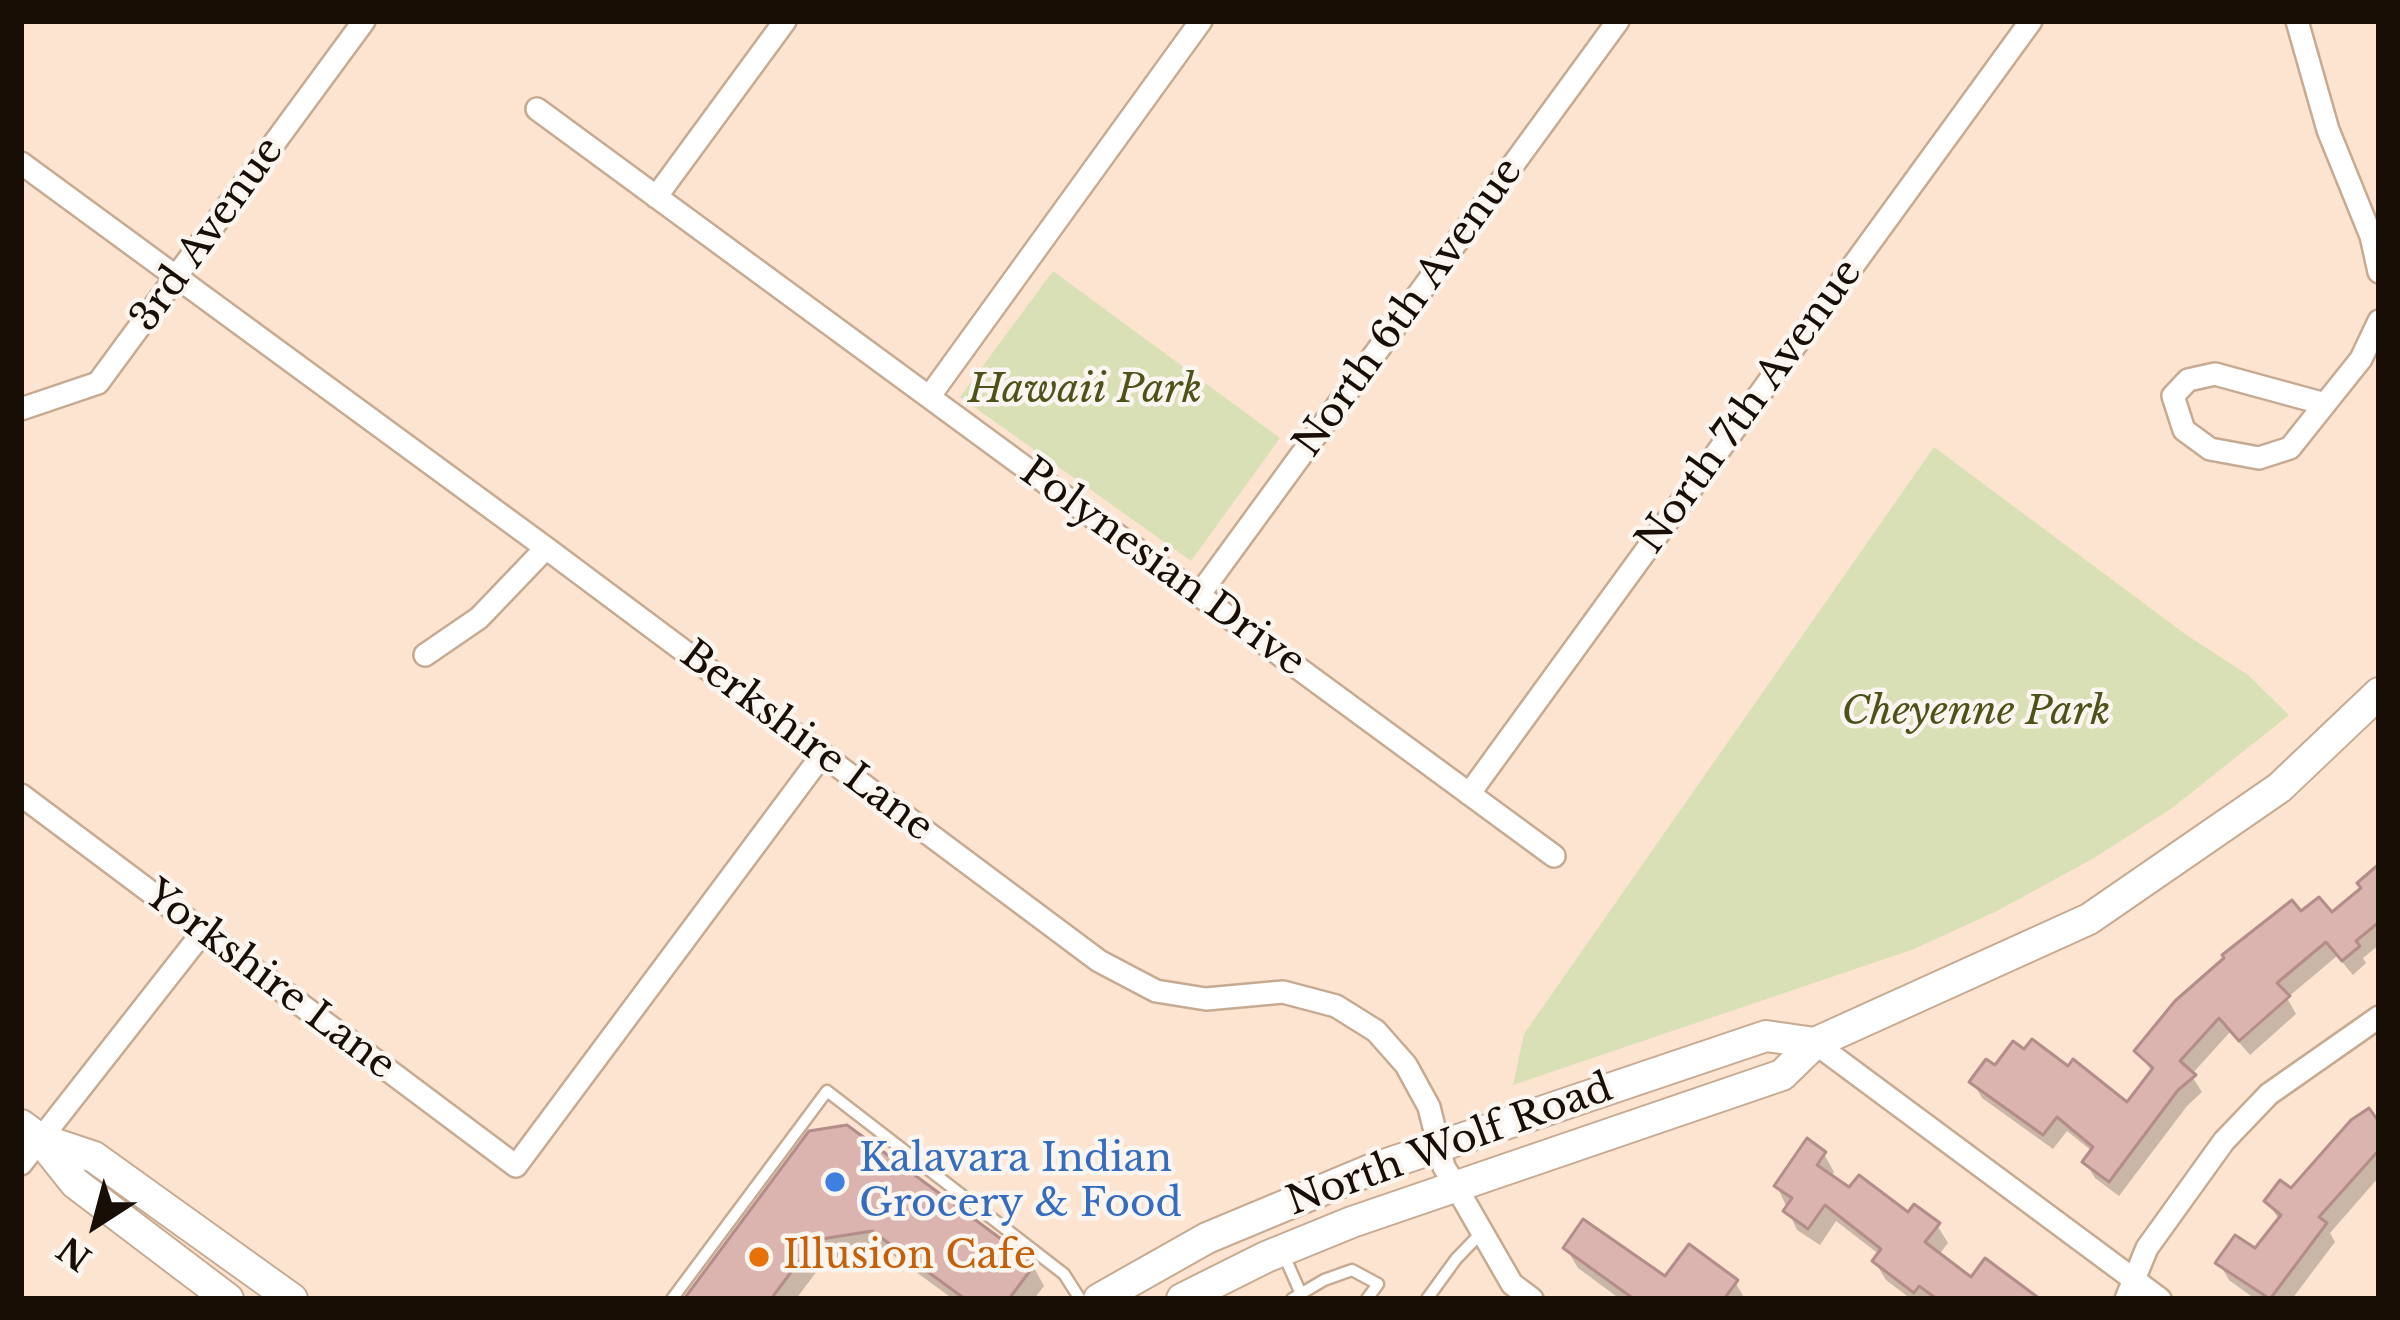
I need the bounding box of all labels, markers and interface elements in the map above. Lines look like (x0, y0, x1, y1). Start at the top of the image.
street label: 3rd Avenue (122, 129, 294, 341)
street label: North 6th Avenue (1285, 150, 1533, 466)
street label: North 7th Avenue (1628, 251, 1872, 563)
park label: Hawaii Park (968, 368, 1202, 414)
street label: Polynesian Drive (1011, 449, 1313, 687)
street label: Berkshire Lane (671, 632, 941, 852)
park label: Cheyenne Park (1842, 690, 2110, 736)
street label: Yorkshire Lane (135, 872, 403, 1090)
street label: North Wolf Road (1281, 1065, 1619, 1227)
place label: Kalavara Indian Grocery & Food (859, 1137, 1182, 1228)
north arrow (36, 1164, 156, 1284)
marker: Kalavara Indian Grocery & Food (822, 1169, 848, 1195)
text: N (50, 1228, 99, 1279)
place label: Illusion Cafe (783, 1234, 1036, 1280)
marker: Illusion Cafe (746, 1244, 772, 1270)

